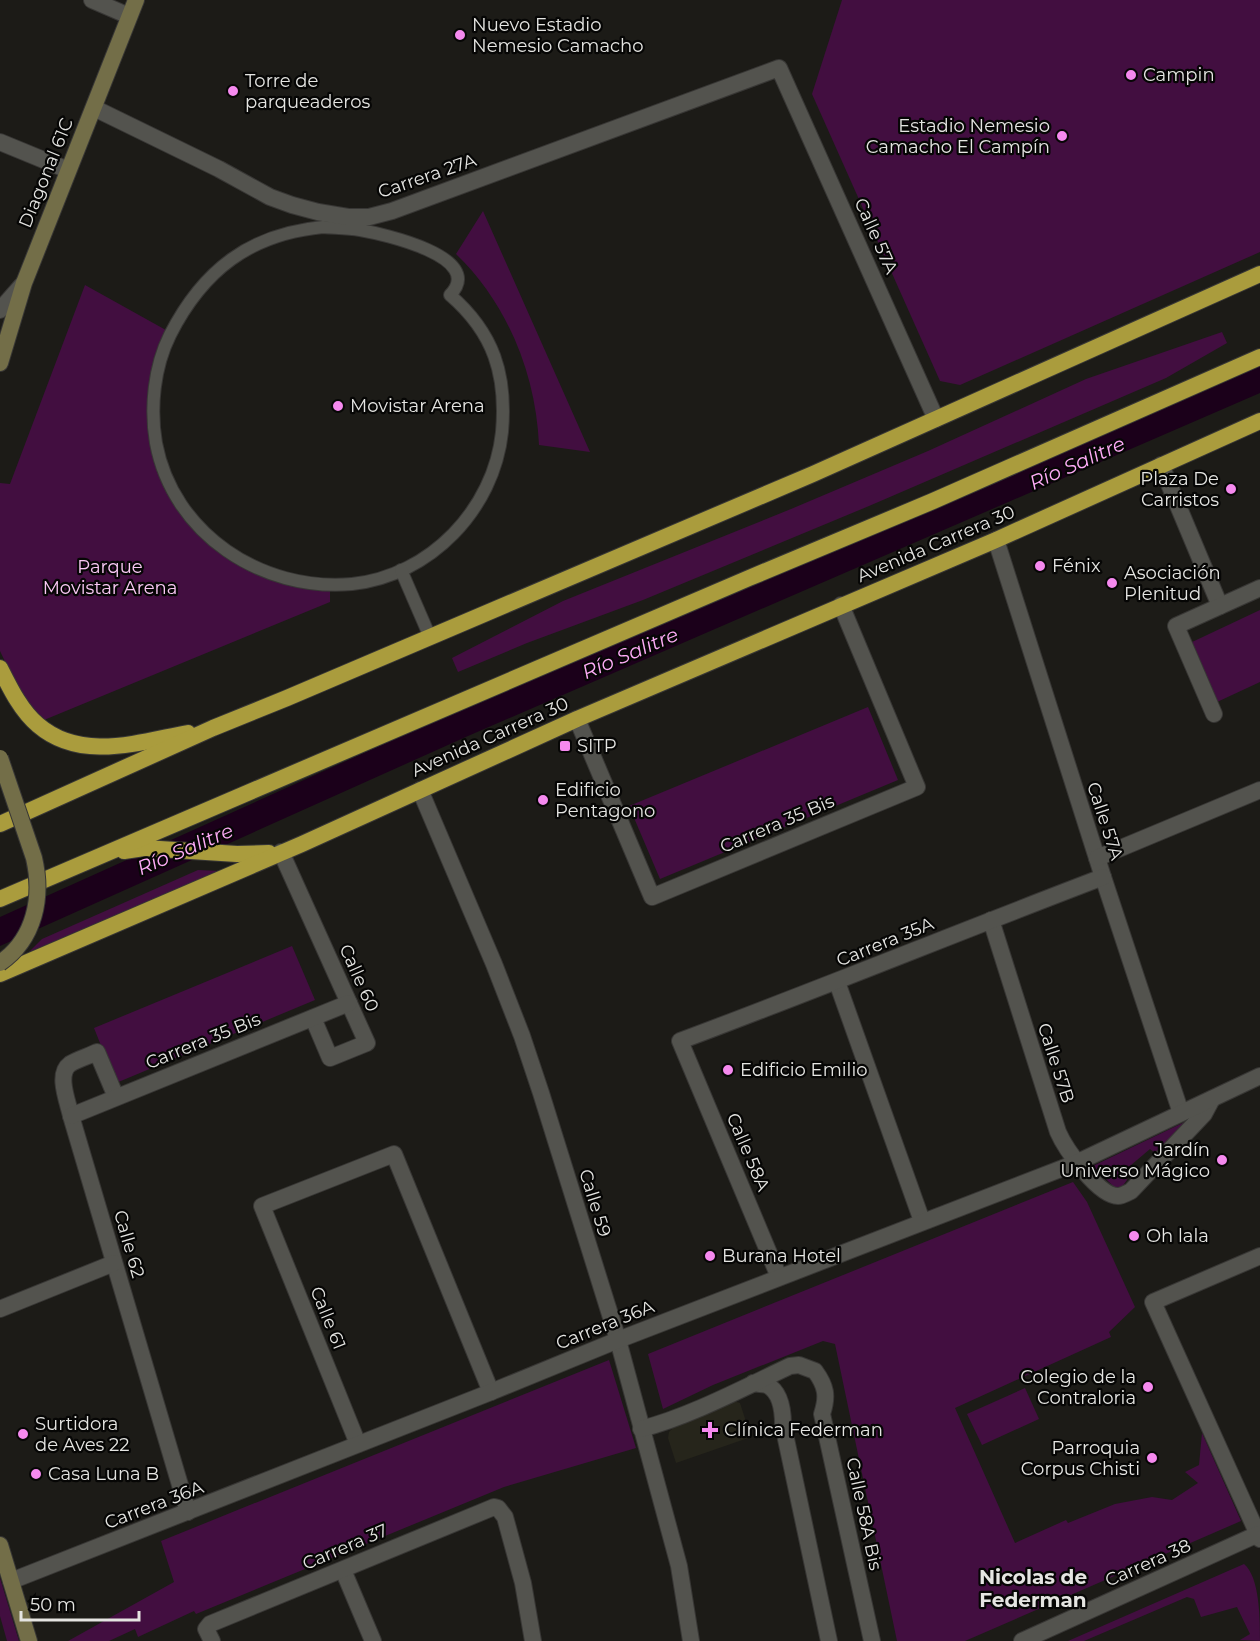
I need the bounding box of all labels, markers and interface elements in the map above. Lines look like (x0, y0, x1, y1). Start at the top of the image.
place label: Nuevo Estadio Nemesio Camacho (472, 14, 644, 57)
marker: Nuevo Estadio Nemesio Camacho (453, 28, 467, 42)
place label: Campin (1143, 64, 1215, 86)
marker: Campin (1124, 68, 1138, 82)
place label: Torre de parqueaderos (245, 70, 371, 113)
marker: Torre de parqueaderos (226, 84, 240, 98)
street label: Diagonal 61C (14, 115, 78, 231)
place label: Estadio Nemesio Camacho El Campín (866, 115, 1050, 158)
marker: Estadio Nemesio Camacho El Campín (1055, 129, 1069, 143)
street label: Carrera 27A (375, 149, 479, 203)
street label: Calle 57A (850, 195, 903, 277)
place label: Movistar Arena (350, 395, 485, 417)
marker: Movistar Arena (331, 399, 345, 413)
water label: Río Salitre (1025, 431, 1129, 495)
place label: Plaza De Carristos (1140, 468, 1219, 511)
marker: Plaza De Carristos (1224, 482, 1238, 496)
street label: Avenida Carrera 30 (854, 501, 1018, 587)
place label: Fénix (1052, 555, 1101, 577)
park label: Parque Movistar Arena (43, 556, 177, 599)
marker: Fénix (1033, 559, 1047, 573)
place label: Asociación Plenitud (1124, 562, 1221, 605)
marker: Asociación Plenitud (1105, 576, 1119, 590)
water label: Río Salitre (578, 622, 682, 684)
street label: Avenida Carrera 30 (408, 692, 572, 782)
place label: SITP (577, 735, 617, 757)
marker: SITP (558, 739, 572, 753)
place label: Edificio Pentagono (555, 779, 655, 822)
street label: Calle 57A (1082, 779, 1128, 863)
street label: Carrera 35 Bis (717, 790, 838, 858)
marker: Edificio Pentagono (536, 793, 550, 807)
water label: Río Salitre (133, 818, 237, 880)
street label: Carrera 35A (833, 912, 937, 972)
street label: Calle 60 (334, 941, 384, 1015)
street label: Carrera 35 Bis (142, 1008, 264, 1074)
street label: Calle 57B (1033, 1020, 1079, 1106)
place label: Edificio Emilio (740, 1059, 868, 1081)
marker: Edificio Emilio (721, 1063, 735, 1077)
street label: Calle 58A (722, 1109, 774, 1195)
place label: Jardín Universo Mágico (1060, 1139, 1210, 1182)
marker: Jardín Universo Mágico (1215, 1153, 1229, 1167)
street label: Calle 59 (574, 1166, 616, 1240)
street label: Calle 62 (109, 1207, 149, 1281)
place label: Oh lala (1146, 1225, 1209, 1247)
marker: Oh lala (1127, 1229, 1141, 1243)
place label: Burana Hotel (722, 1245, 841, 1267)
marker: Burana Hotel (703, 1249, 717, 1263)
street label: Calle 61 (305, 1283, 351, 1353)
street label: Carrera 36A (553, 1295, 657, 1355)
place label: Colegio de la Contraloria (1020, 1366, 1136, 1409)
marker: Colegio de la Contraloria (1141, 1380, 1155, 1394)
place label: Surtidora de Aves 22 (35, 1413, 130, 1456)
place label: Clínica Federman (724, 1419, 883, 1441)
marker: Clínica Federman (701, 1421, 719, 1439)
marker: Surtidora de Aves 22 (16, 1427, 30, 1441)
place label: Parroquia Corpus Chisti (1021, 1437, 1140, 1480)
marker: Parroquia Corpus Chisti (1145, 1451, 1159, 1465)
street label: Calle 58A Bis (841, 1456, 887, 1573)
place label: Casa Luna B (48, 1463, 159, 1485)
marker: Casa Luna B (29, 1467, 43, 1481)
street label: Carrera 36A (101, 1476, 207, 1534)
street label: Carrera 37 (299, 1519, 391, 1575)
street label: Carrera 38 (1102, 1534, 1194, 1592)
district label: Nicolas de Federman (979, 1565, 1087, 1612)
scale bar (21, 1584, 140, 1622)
text: 50 m (30, 1594, 76, 1616)

